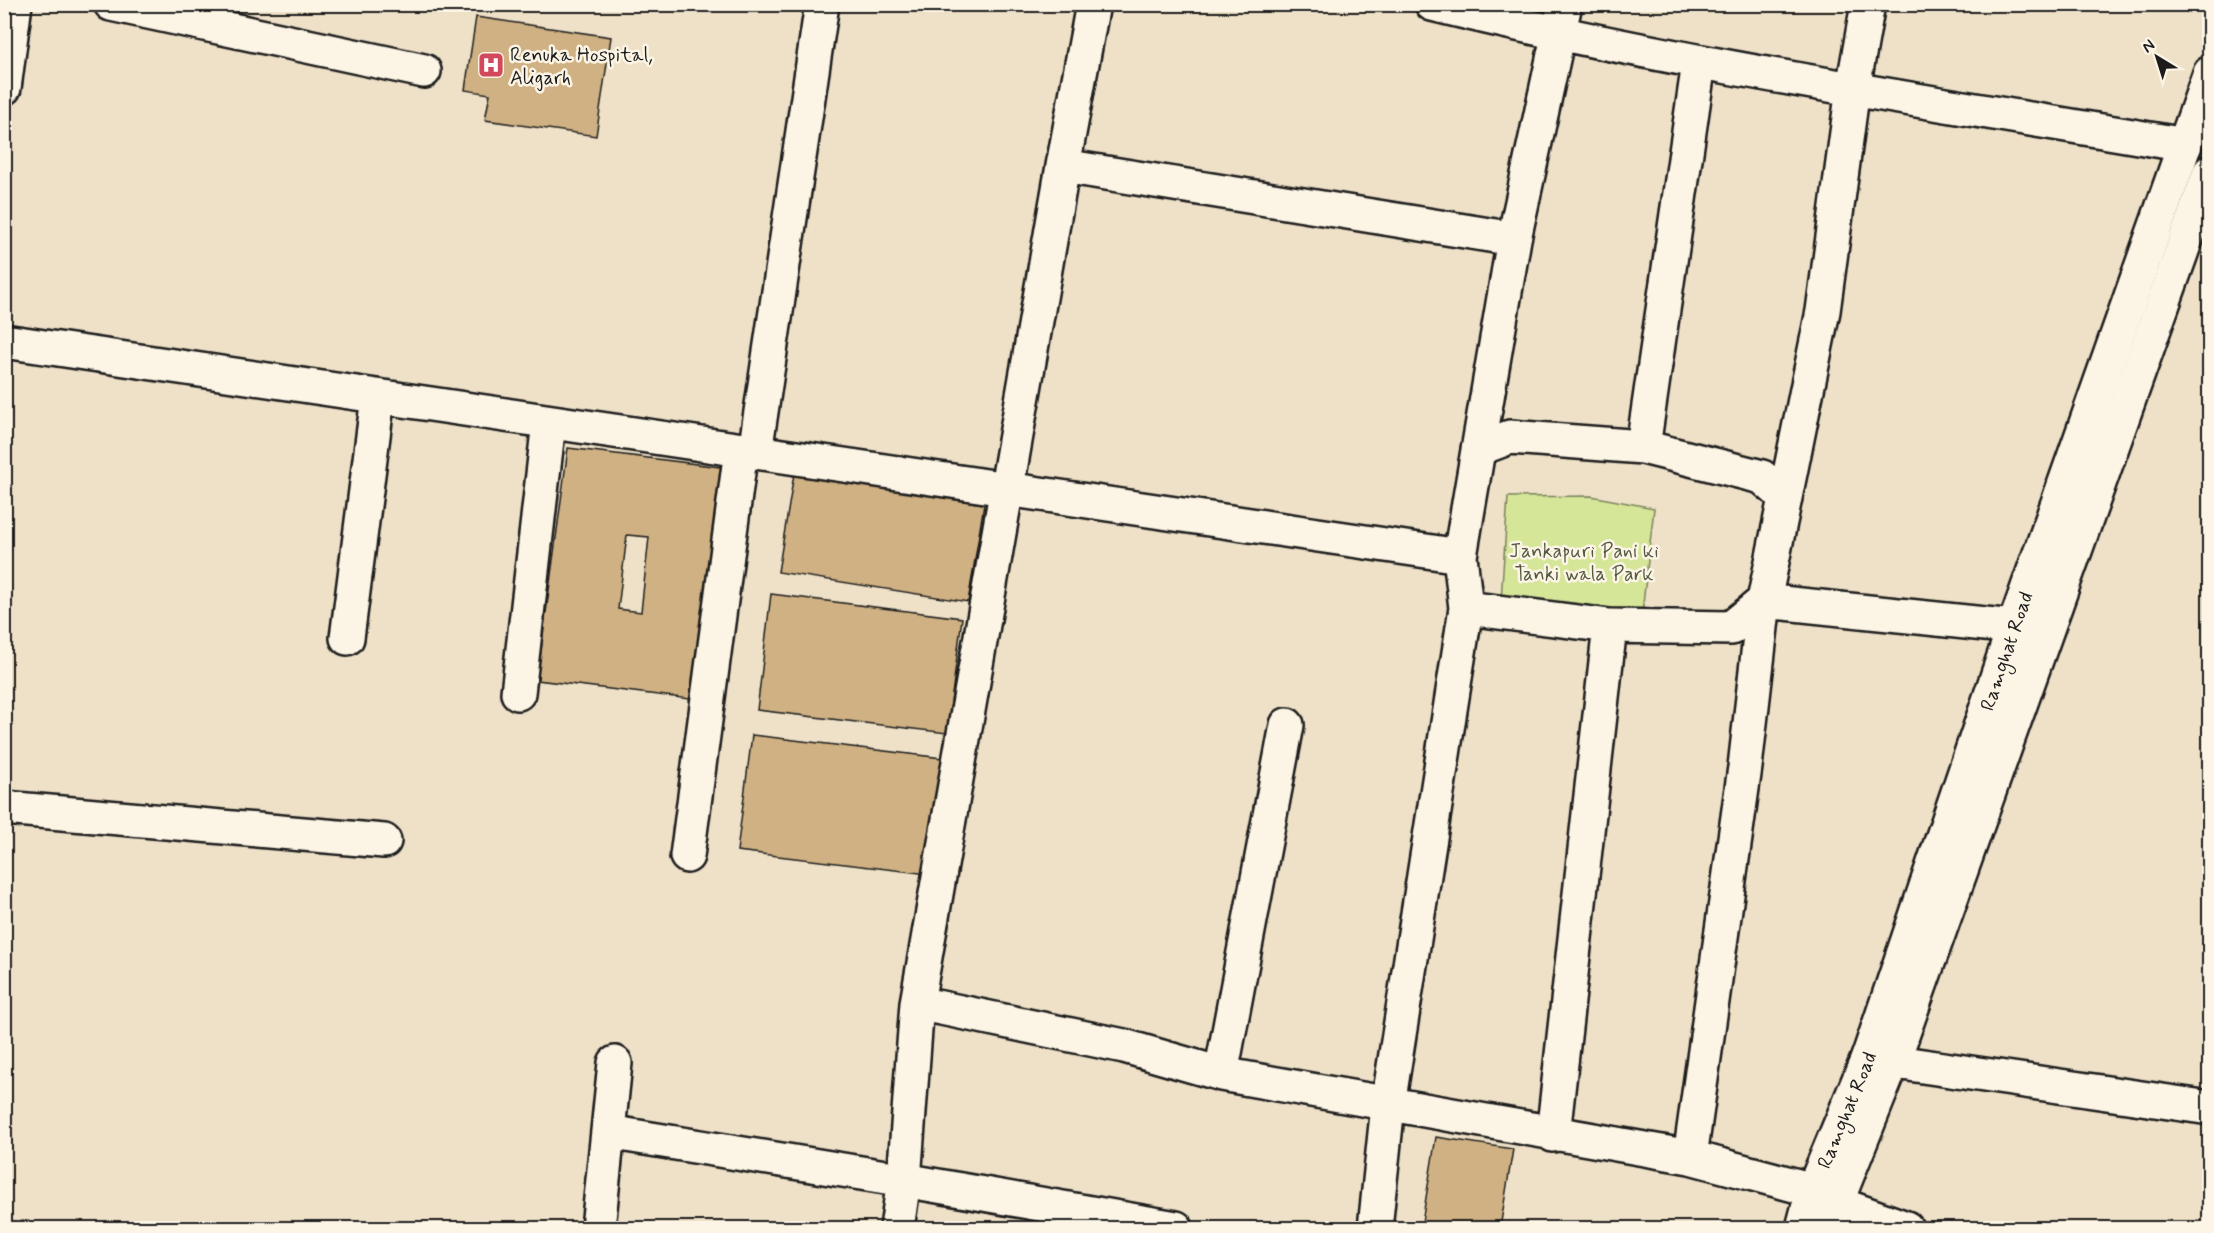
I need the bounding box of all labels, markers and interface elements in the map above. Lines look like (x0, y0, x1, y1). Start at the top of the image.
north arrow (2127, 27, 2187, 87)
text: N (2138, 35, 2159, 58)
place label: Renuka Hospital, Aligarh (510, 42, 653, 92)
hospital icon: Renuka Hospital, Aligarh (476, 50, 506, 80)
park label: Jankapuri Pani ki Tanki wala Park (1509, 538, 1659, 588)
street label: Ramghat Road (1975, 588, 2040, 715)
street label: Ramghat Road (1811, 1049, 1884, 1173)

